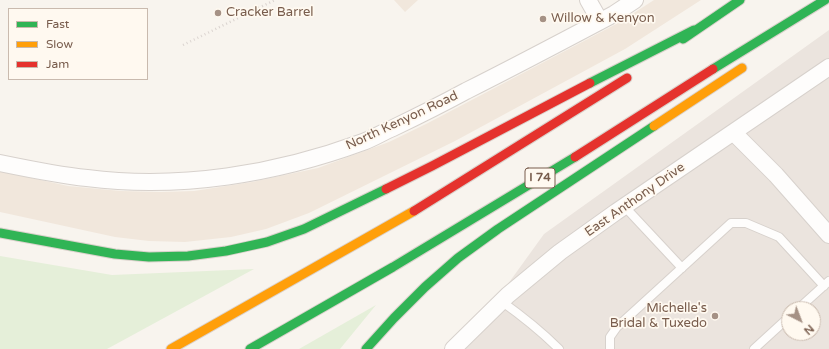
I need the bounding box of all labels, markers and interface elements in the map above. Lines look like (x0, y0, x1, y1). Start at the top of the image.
place label: Cracker Barrel (226, 5, 314, 21)
legend (8, 8, 148, 80)
marker: Cracker Barrel (213, 8, 223, 18)
place label: Willow & Kenyon (551, 11, 655, 27)
marker: Willow & Kenyon (538, 14, 548, 24)
text: Fast (46, 17, 69, 31)
text: Slow (46, 37, 73, 51)
text: Jam (46, 57, 69, 71)
street label: North Kenyon Road (343, 88, 461, 154)
street label: East Anthony Drive (582, 160, 688, 240)
road number: I 74 (525, 168, 555, 188)
place label: Michelle's Bridal & Tuxedo (610, 301, 707, 332)
north arrow (781, 301, 821, 341)
marker: Michelle's Bridal & Tuxedo (710, 311, 720, 321)
text: N (801, 322, 816, 337)

